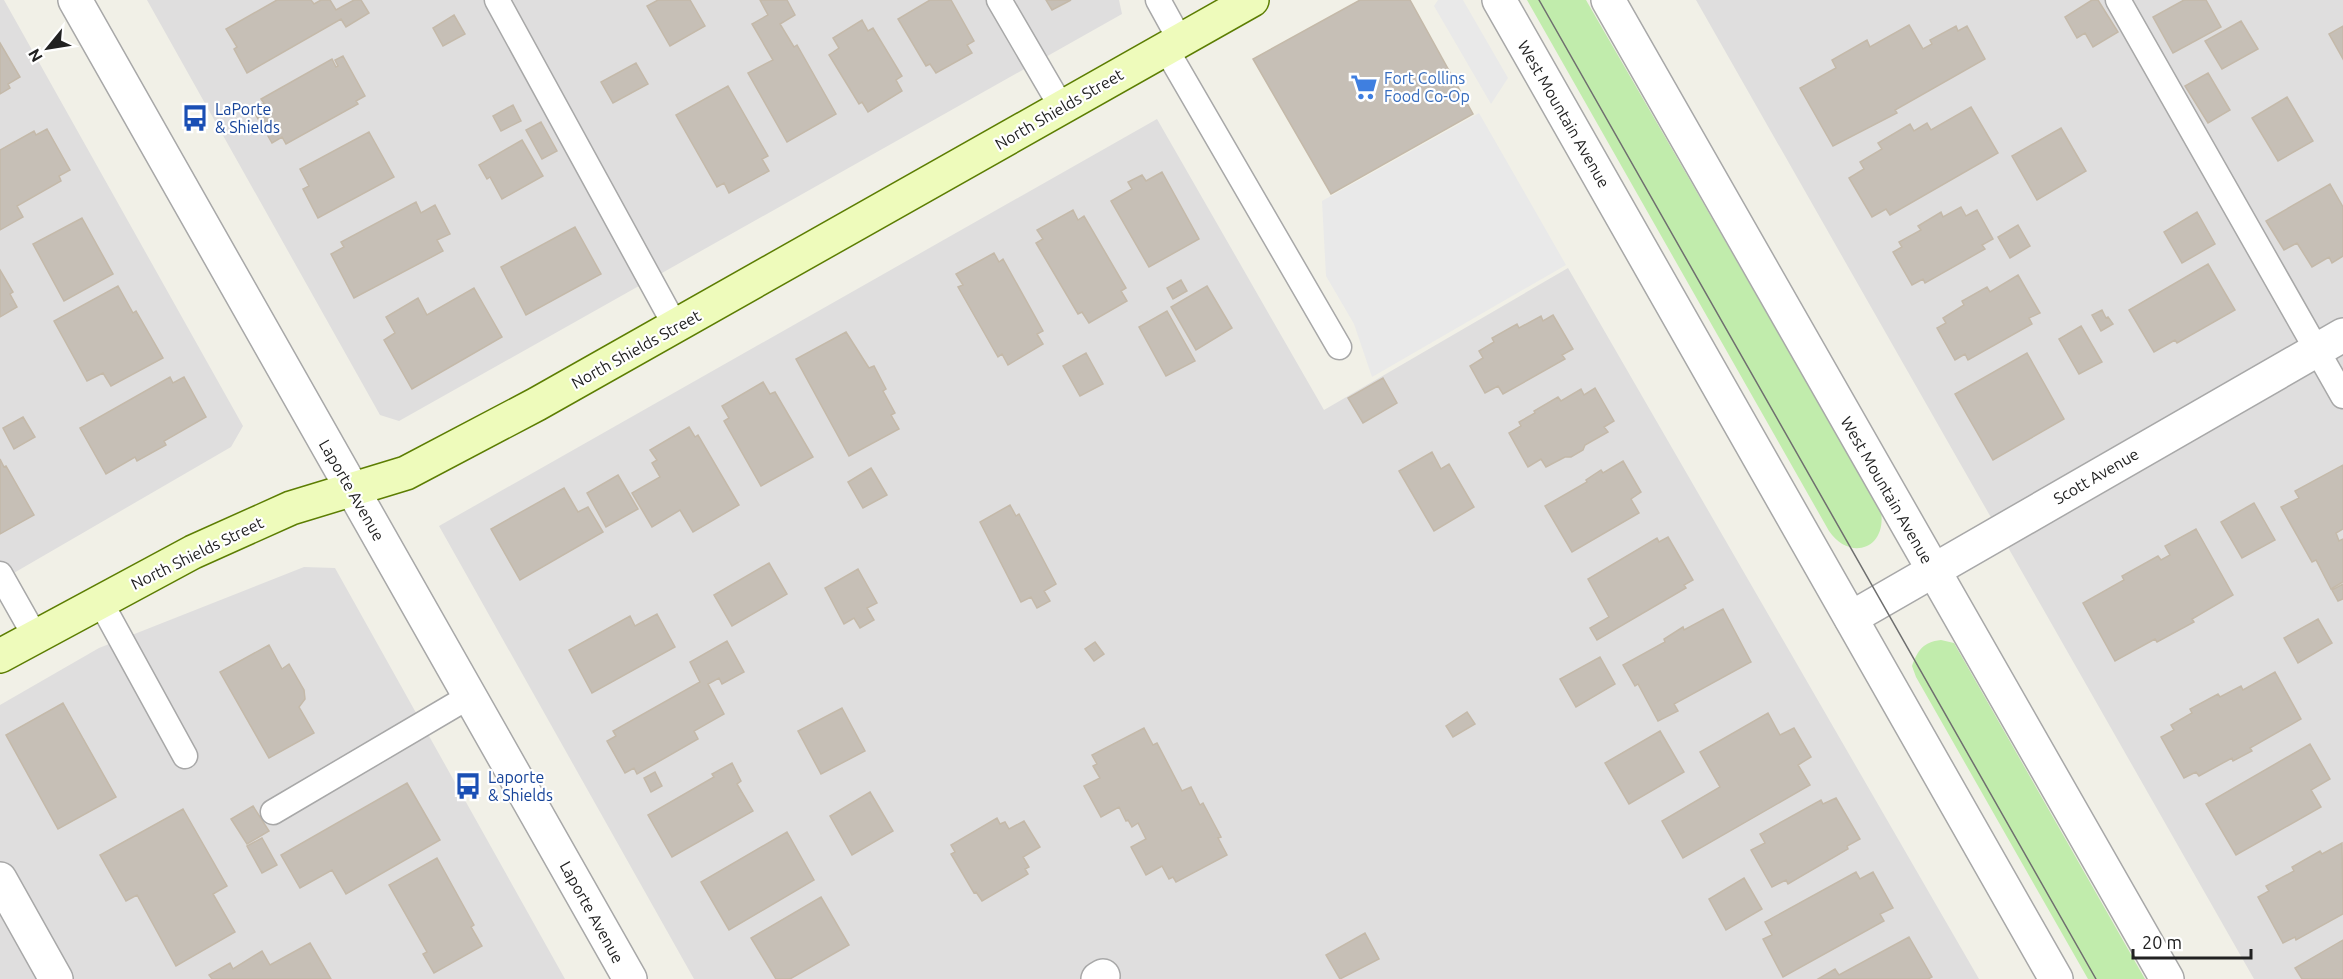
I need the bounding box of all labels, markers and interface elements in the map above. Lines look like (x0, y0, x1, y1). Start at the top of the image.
north arrow (18, 18, 78, 78)
street label: West Mountain Avenue (1514, 37, 1614, 191)
text: N (24, 46, 46, 65)
street label: North Shields Street (992, 65, 1127, 153)
place label: Fort Collins Food Co-Op (1384, 69, 1470, 105)
supermarket icon: Fort Collins Food Co-Op (1349, 72, 1379, 102)
place label: LaPorte & Shields (215, 100, 280, 136)
bus stop icon: LaPorte & Shields (180, 103, 210, 133)
street label: North Shields Street (568, 306, 704, 392)
street label: West Mountain Avenue (1837, 413, 1937, 567)
street label: Laporte Avenue (316, 436, 388, 544)
street label: Scott Avenue (2050, 444, 2142, 508)
street label: North Shields Street (128, 513, 267, 593)
place label: Laporte & Shields (488, 768, 553, 804)
bus stop icon: Laporte & Shields (453, 771, 483, 801)
street label: Laporte Avenue (557, 858, 627, 966)
scale bar (2133, 922, 2252, 960)
text: 20 m (2142, 932, 2182, 952)

